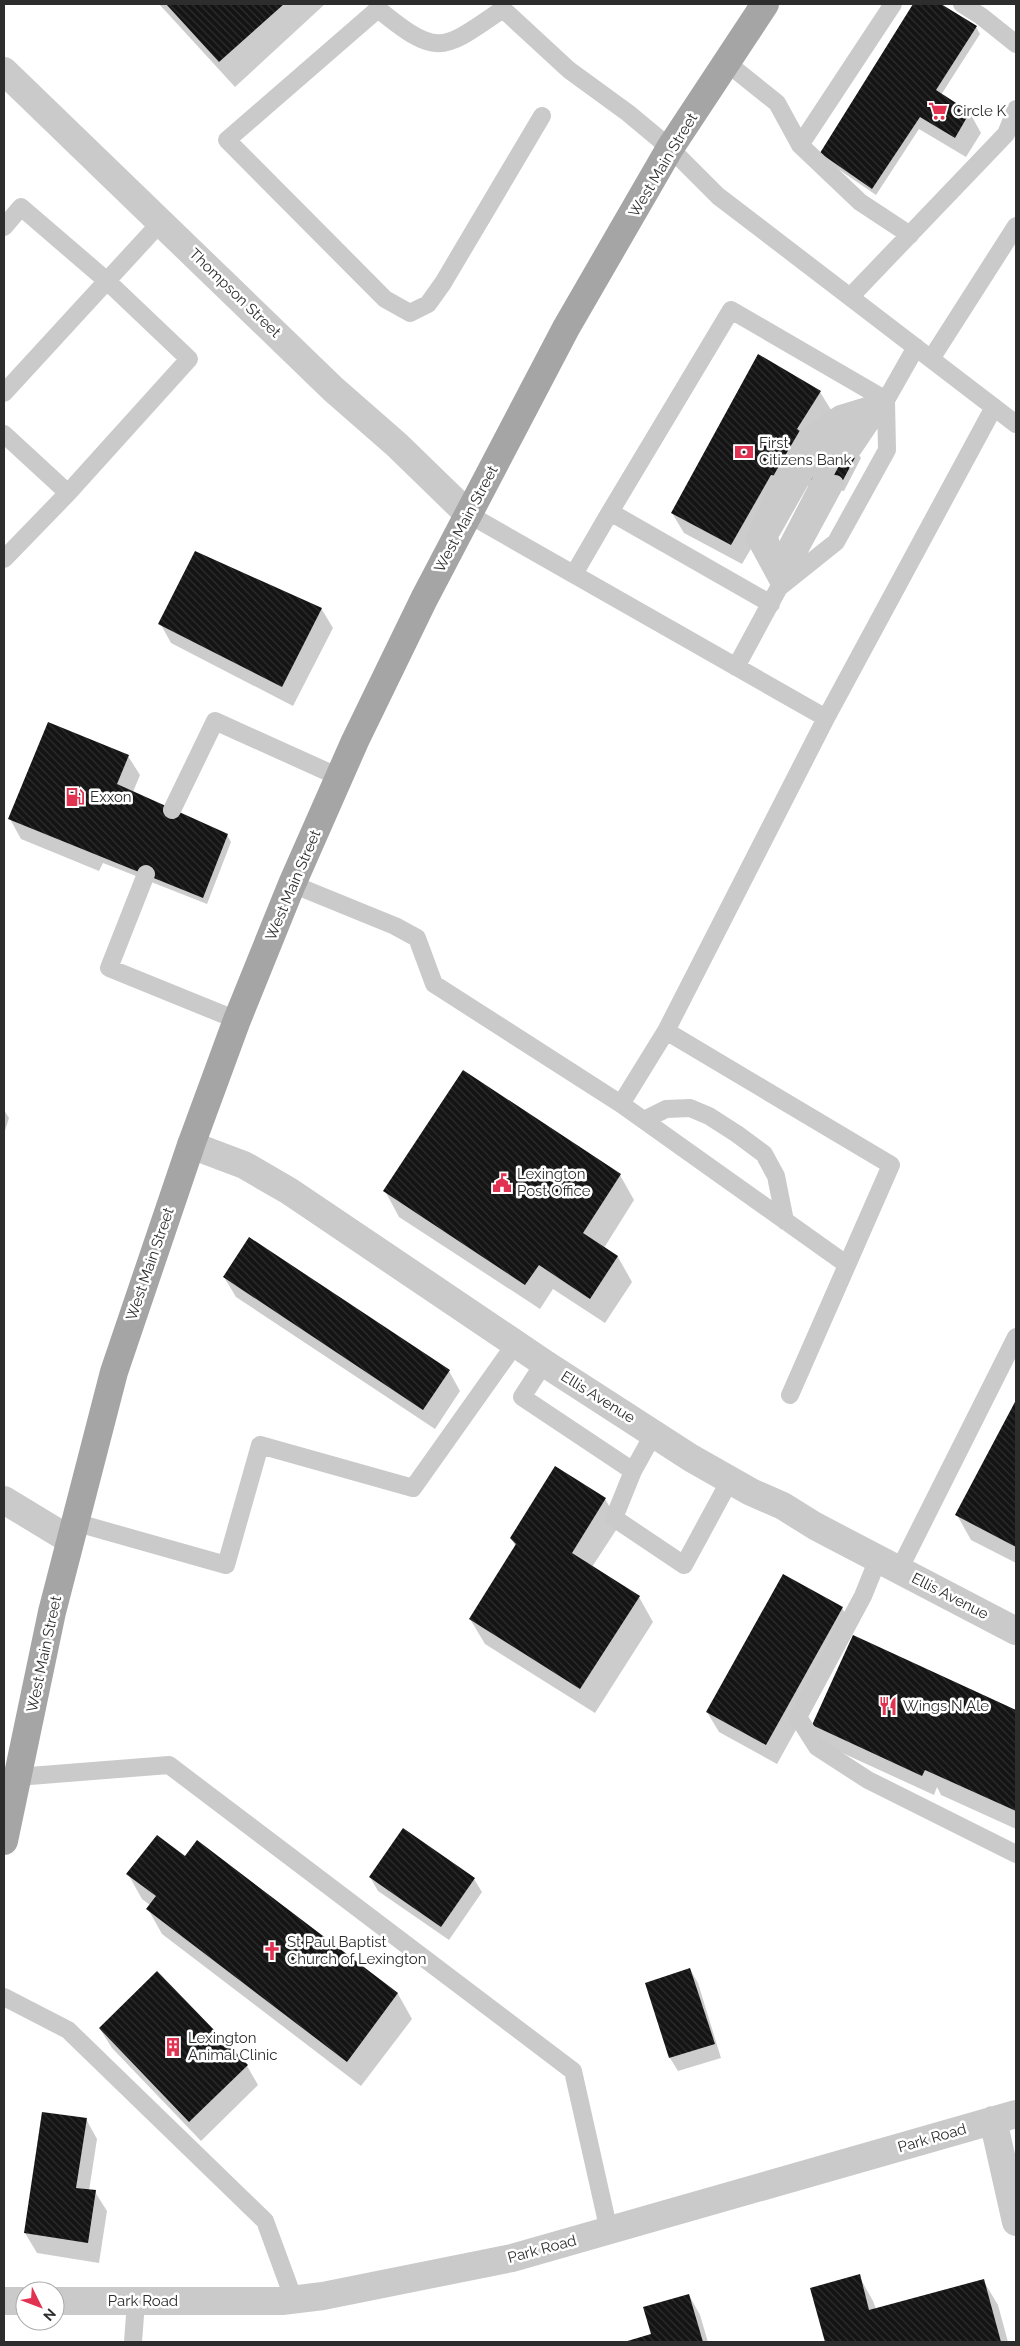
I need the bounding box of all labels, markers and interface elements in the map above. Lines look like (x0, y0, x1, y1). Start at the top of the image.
supermarket icon: Circle K (927, 100, 949, 122)
place label: Circle K (953, 102, 1007, 120)
street label: West Main Street (625, 110, 701, 220)
street label: Thompson Street (186, 245, 284, 341)
place label: First Citizens Bank (759, 434, 852, 469)
bank icon: First Citizens Bank (733, 441, 755, 463)
street label: West Main Street (430, 463, 502, 575)
fuel station icon: Exxon (64, 786, 86, 808)
place label: Exxon (90, 788, 132, 806)
street label: West Main Street (262, 827, 324, 943)
place label: Lexington Post Office (517, 1165, 591, 1200)
public building icon: Lexington Post Office (491, 1172, 513, 1194)
street label: West Main Street (122, 1205, 178, 1323)
street label: Ellis Avenue (558, 1367, 638, 1427)
street label: Ellis Avenue (909, 1569, 992, 1623)
street label: West Main Street (23, 1594, 65, 1714)
restaurant icon: Wings N Ale (877, 1695, 899, 1717)
place label: Wings N Ale (903, 1697, 989, 1715)
place label: St Paul Baptist Church of Lexington (287, 1933, 427, 1968)
church icon: St Paul Baptist Church of Lexington (261, 1940, 283, 1962)
place label: Lexington Animal Clinic (188, 2029, 277, 2064)
building icon: Lexington Animal Clinic (162, 2036, 184, 2058)
street label: Park Road (896, 2120, 968, 2156)
street label: Park Road (506, 2231, 578, 2267)
north arrow (15, 2281, 65, 2331)
street label: Park Road (108, 2292, 178, 2310)
text: N (40, 2305, 59, 2324)

